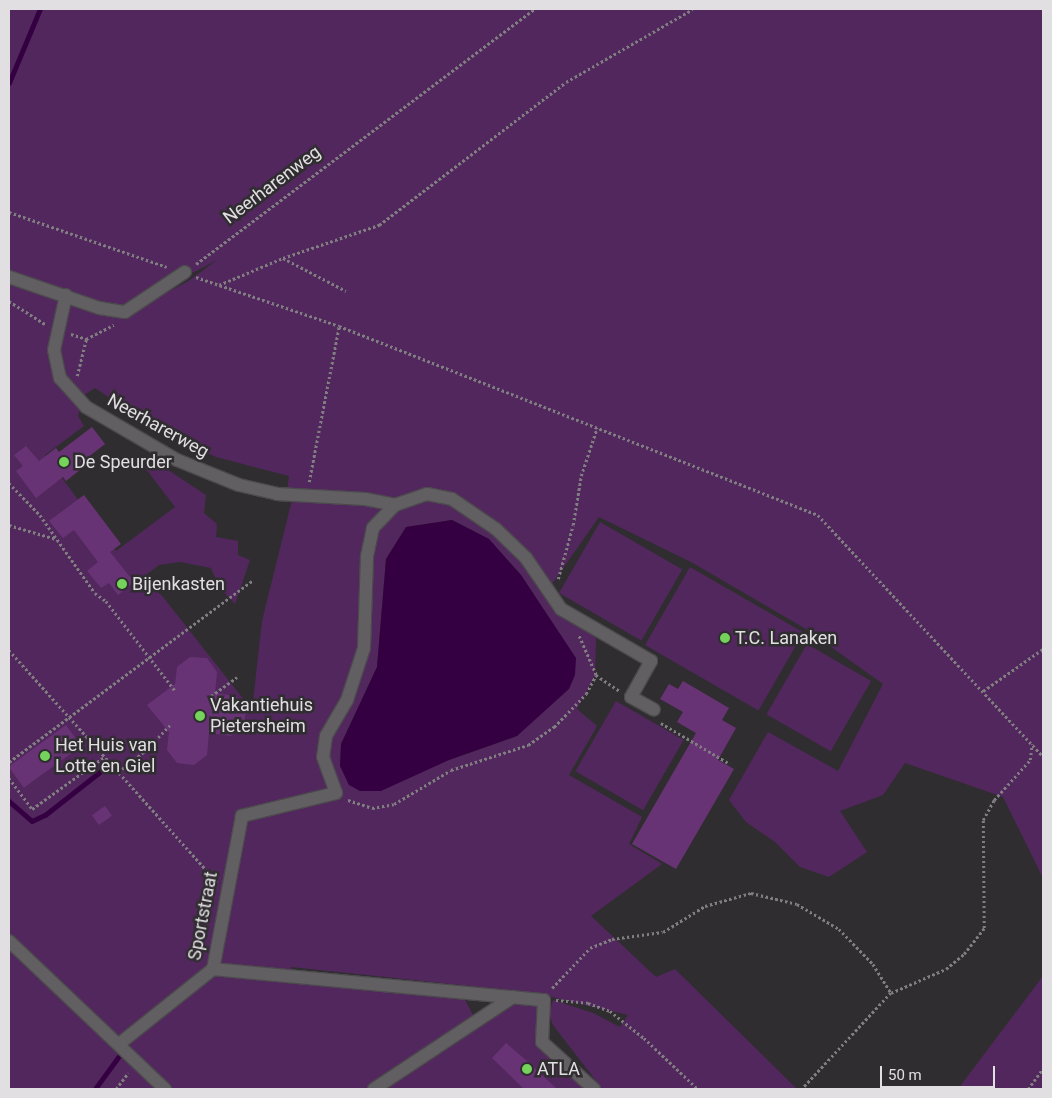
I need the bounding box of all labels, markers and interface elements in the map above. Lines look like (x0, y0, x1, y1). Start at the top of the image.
street label: Neerharenweg (219, 141, 325, 229)
street label: Neerharerweg (104, 389, 212, 463)
place label: De Speurder (74, 451, 172, 473)
marker: De Speurder (58, 456, 70, 468)
place label: Bijenkasten (132, 573, 225, 595)
marker: Bijenkasten (116, 578, 128, 590)
place label: T.C. Lanaken (735, 627, 837, 649)
marker: T.C. Lanaken (719, 632, 731, 644)
place label: Vakantiehuis Pietersheim (210, 695, 313, 738)
marker: Vakantiehuis Pietersheim (194, 710, 206, 722)
place label: Het Huis van Lotte en Giel (55, 735, 157, 778)
marker: Het Huis van Lotte en Giel (39, 750, 51, 762)
street label: Sportstraat (184, 870, 222, 962)
scale bar (882, 1056, 997, 1088)
place label: ATLA (537, 1058, 580, 1080)
marker: ATLA (521, 1063, 533, 1075)
text: 50 m (888, 1066, 922, 1084)

